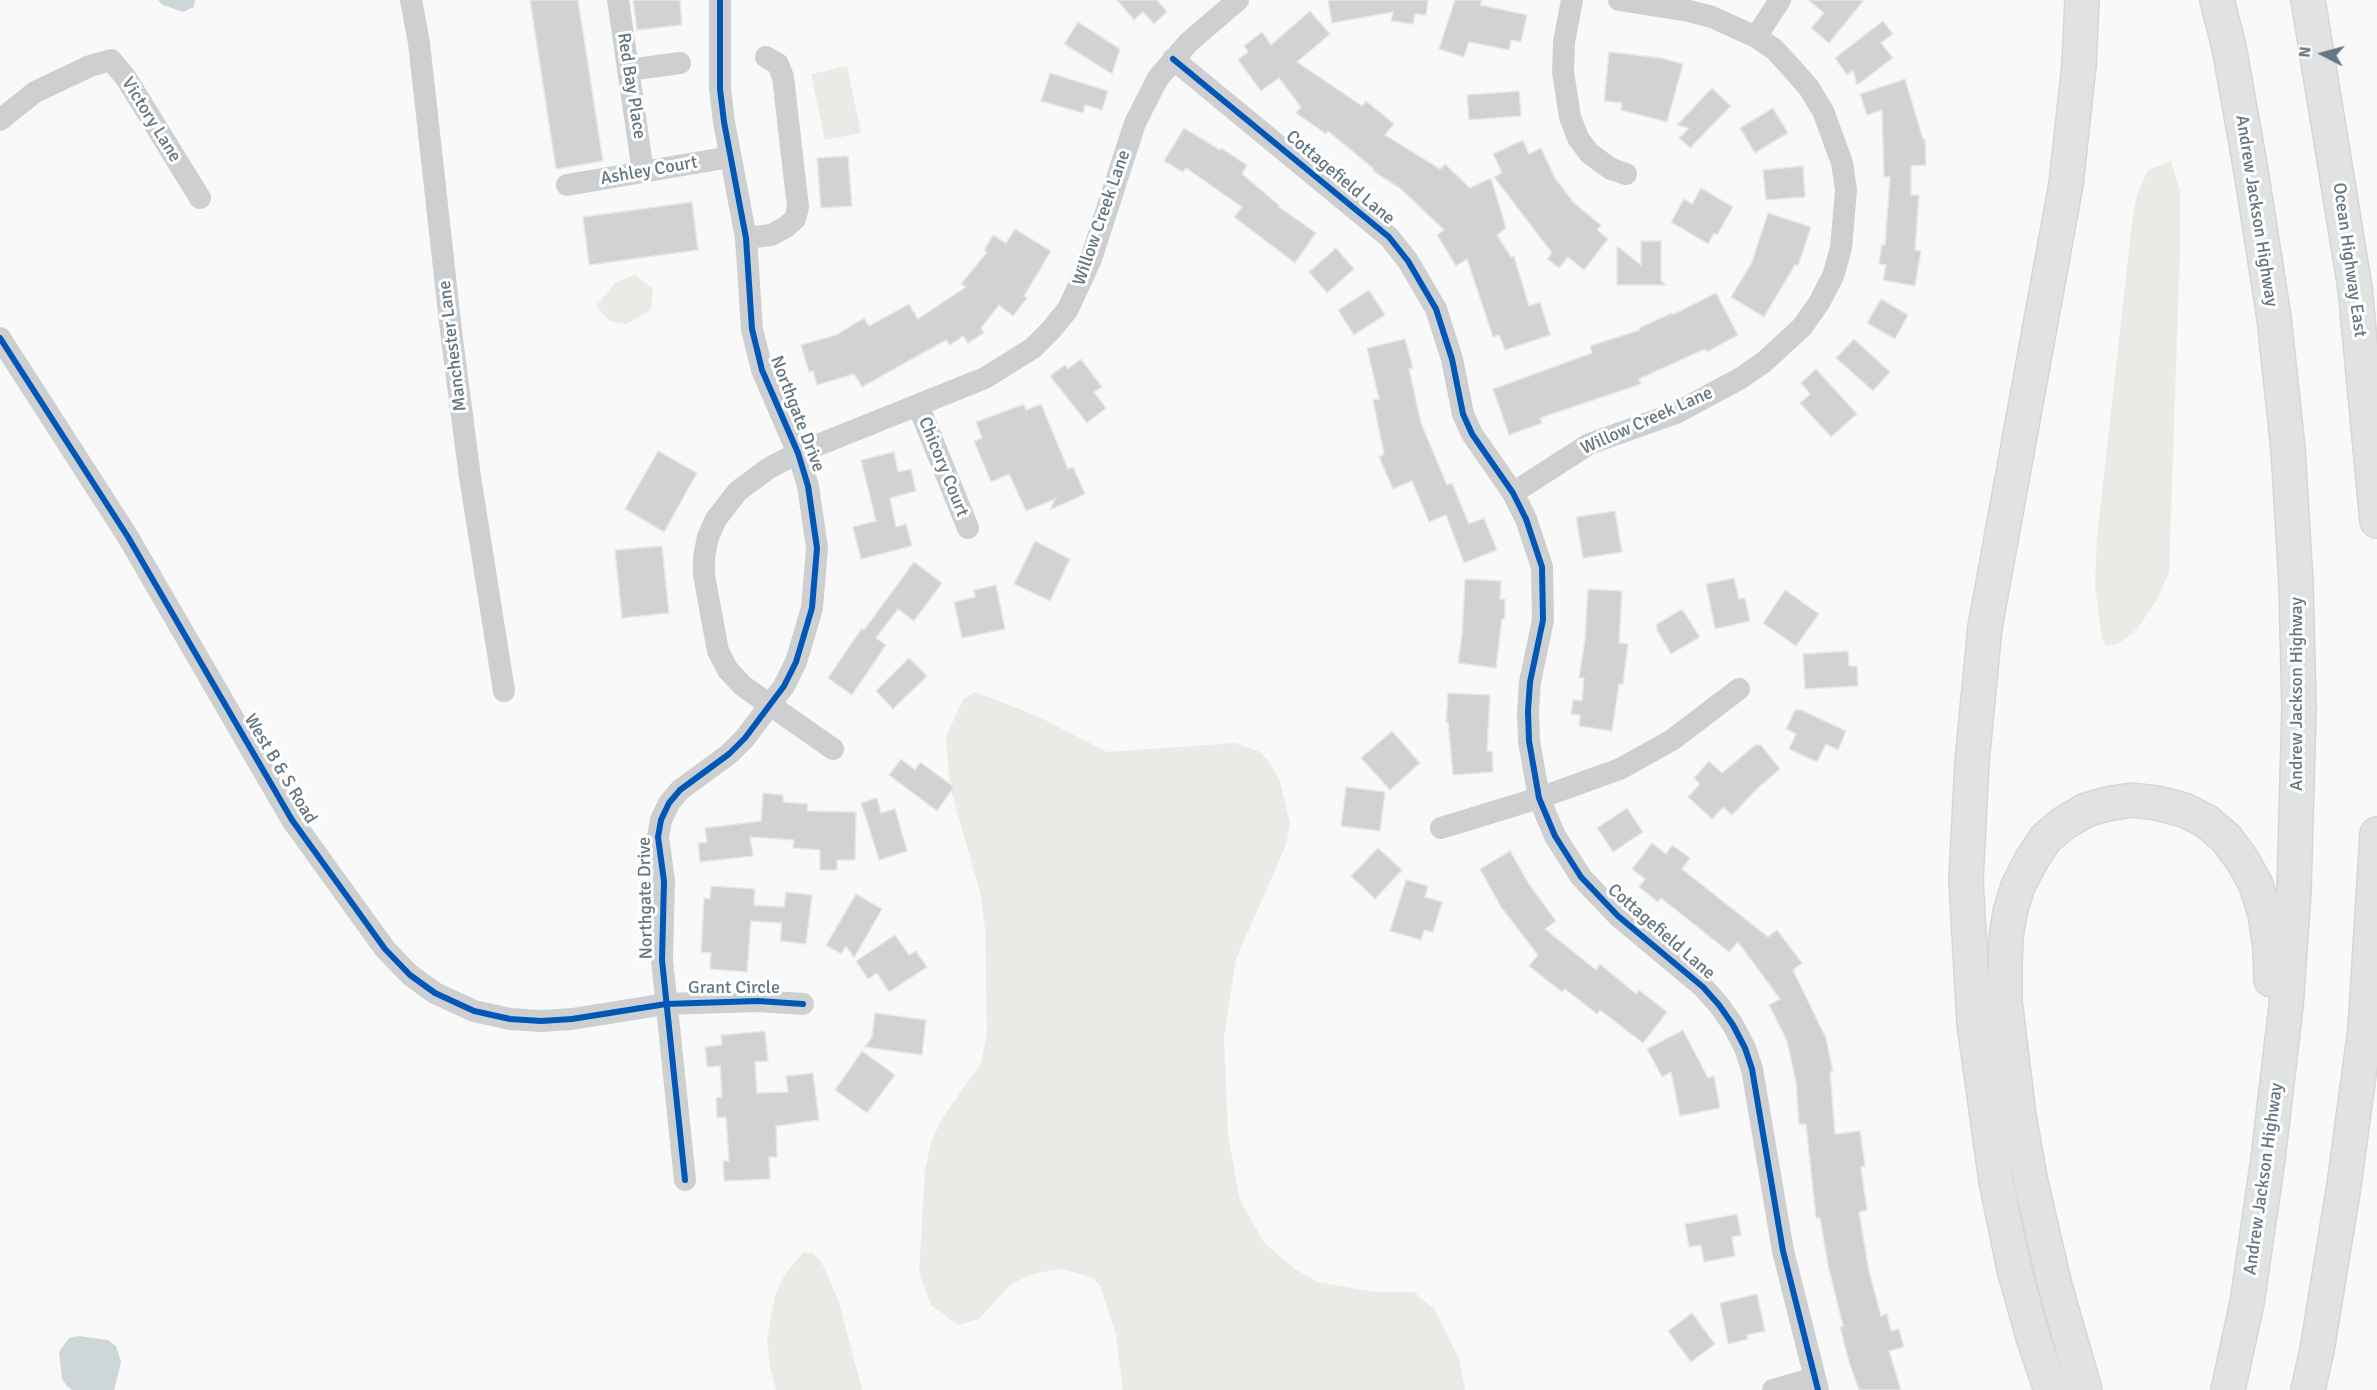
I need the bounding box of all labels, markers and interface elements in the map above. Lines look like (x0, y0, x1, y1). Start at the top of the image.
north arrow (2293, 24, 2353, 84)
street label: Red Bay Place (612, 31, 650, 141)
text: N (2295, 46, 2316, 59)
street label: Victory Lane (116, 74, 186, 166)
street label: Andrew Jackson Highway (2230, 114, 2282, 308)
street label: Cottagefield Lane (1281, 126, 1399, 230)
street label: Willow Creek Lane (1069, 147, 1135, 289)
street label: Ashley Court (599, 152, 699, 190)
street label: Ocean Highway East (2327, 181, 2371, 339)
street label: Manchester Lane (434, 279, 472, 413)
street label: Northgate Drive (765, 353, 829, 475)
street label: Willow Creek Lane (1578, 382, 1716, 460)
street label: Chicory Court (913, 414, 973, 520)
street label: Andrew Jackson Highway (2286, 597, 2308, 791)
street label: West B & S Road (239, 710, 321, 828)
street label: Northgate Drive (634, 837, 658, 959)
street label: Cottagefield Lane (1603, 879, 1719, 985)
street label: Grant Circle (688, 977, 780, 999)
street label: Andrew Jackson Highway (2240, 1082, 2288, 1276)

